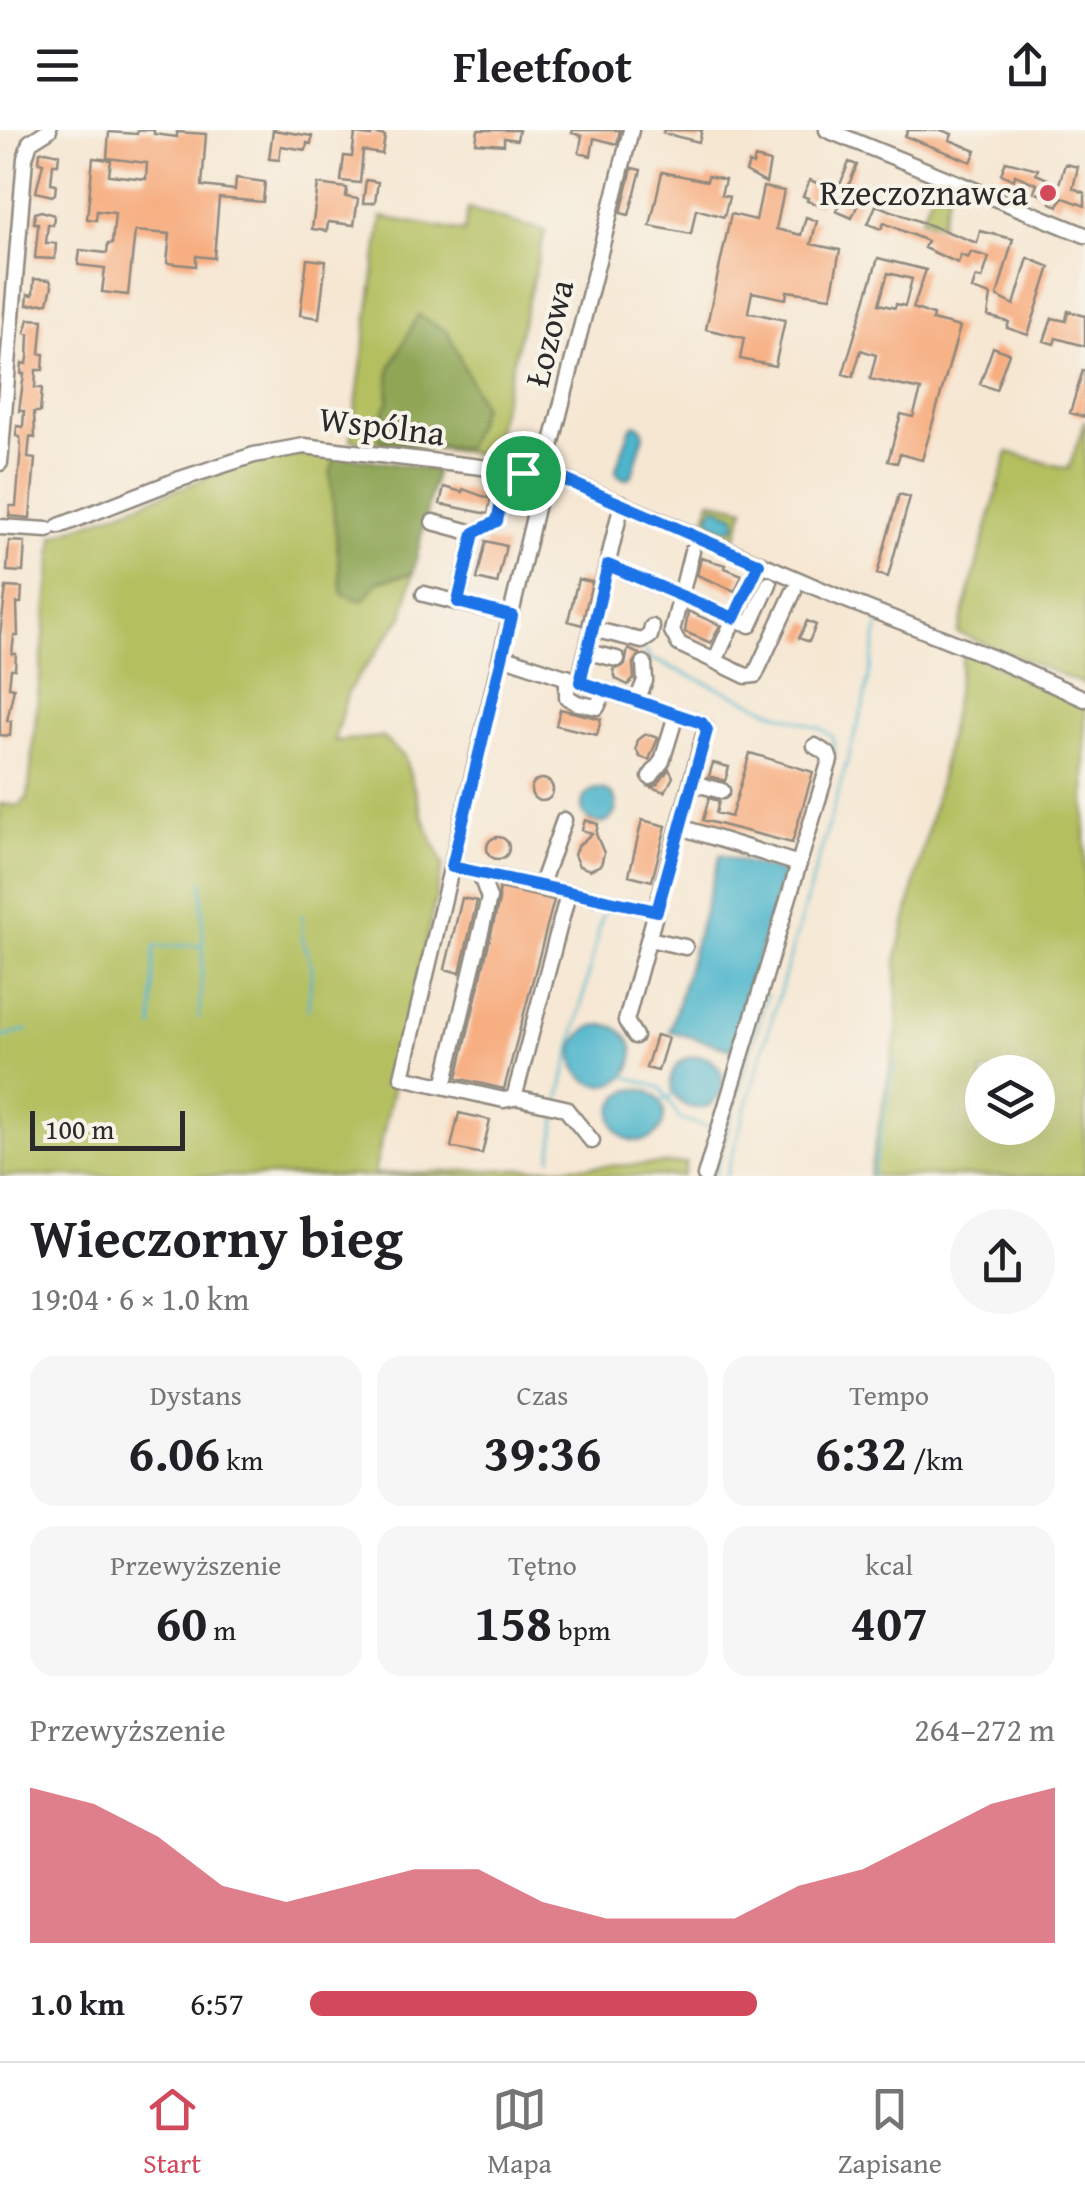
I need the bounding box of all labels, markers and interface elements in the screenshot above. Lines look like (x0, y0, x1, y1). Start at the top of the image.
text: Fleetfoot (453, 33, 632, 98)
icon: menu (30, 38, 85, 93)
icon: share (1000, 38, 1055, 93)
place label: Rzeczoznawca (820, 167, 1028, 218)
marker: Rzeczoznawca (1037, 182, 1059, 204)
street label: Łozowa (511, 274, 586, 392)
street label: Wspólna (316, 392, 448, 459)
pin (481, 431, 566, 516)
icon: arrive (496, 446, 551, 501)
map controls (965, 1055, 1055, 1145)
button: layers (965, 1055, 1055, 1145)
scale bar (30, 1106, 185, 1150)
text: 100 m (45, 1108, 114, 1149)
text: Wieczorny bieg (30, 1197, 403, 1277)
button: share (950, 1209, 1055, 1314)
text: 19:04 · 6 × 1.0 km (30, 1275, 249, 1322)
text: Dystans (150, 1374, 242, 1415)
text: Czas (517, 1374, 568, 1415)
text: Tempo (849, 1374, 929, 1415)
text: 6.06 (128, 1415, 220, 1488)
text: 39:36 (484, 1415, 601, 1488)
text: 6:32 (815, 1415, 907, 1488)
text: km (220, 1439, 263, 1480)
text: /km (907, 1439, 963, 1480)
text: Przewyższenie (110, 1544, 281, 1585)
text: Tętno (508, 1544, 577, 1585)
text: kcal (865, 1544, 913, 1585)
text: 60 (155, 1585, 207, 1658)
text: 158 (474, 1585, 552, 1658)
text: 407 (850, 1585, 928, 1658)
text: m (207, 1609, 236, 1650)
text: bpm (552, 1609, 611, 1650)
text: Przewyższenie (30, 1706, 226, 1753)
text: 264–272 m (914, 1706, 1055, 1753)
text: 1.0 km (30, 1980, 125, 2027)
text: 6:57 (190, 1980, 244, 2027)
tab: Start (143, 2082, 201, 2183)
tab: Mapa (487, 2082, 552, 2183)
tab: Zapisane (838, 2082, 942, 2183)

